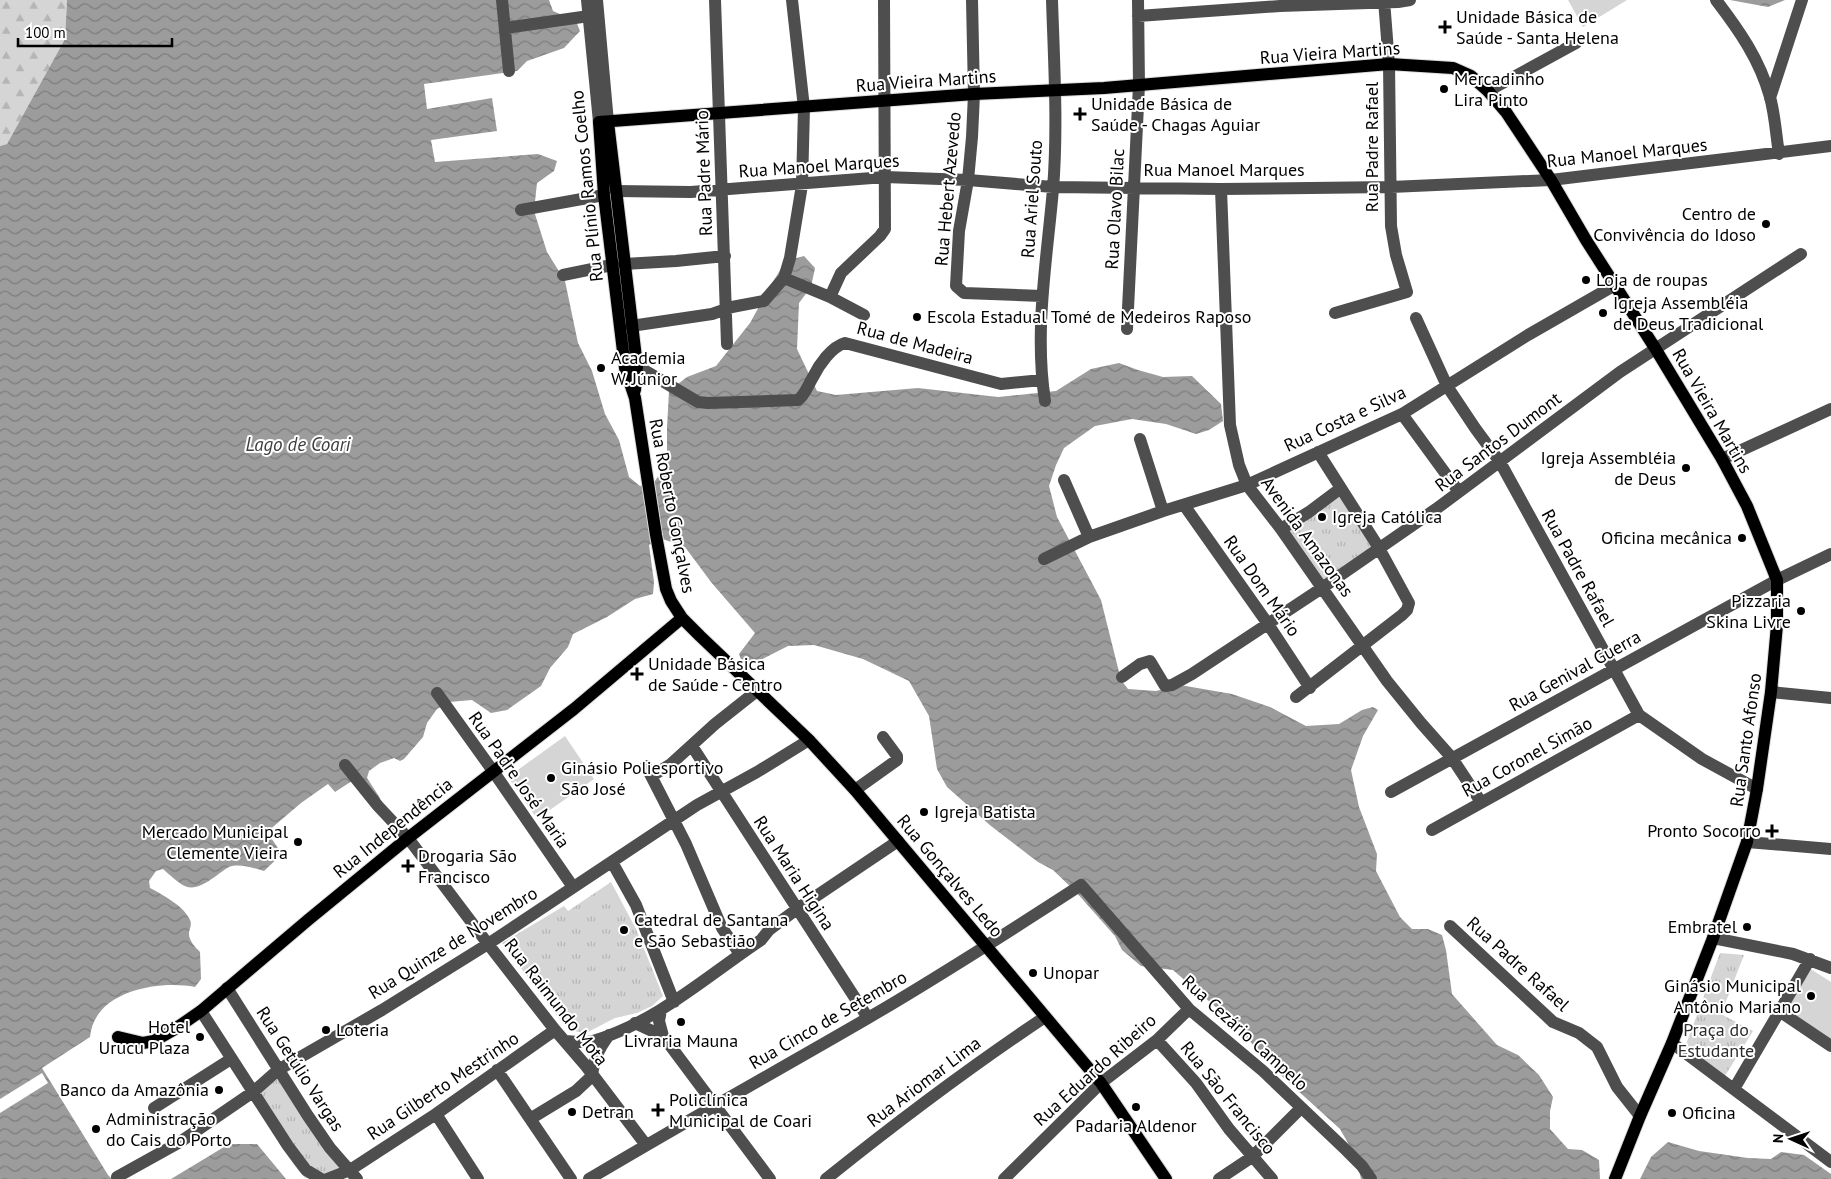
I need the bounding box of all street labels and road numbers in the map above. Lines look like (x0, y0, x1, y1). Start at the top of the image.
street label: Rua Vieira Martins (1259, 36, 1401, 69)
street label: Rua Vieira Martins (855, 64, 997, 97)
street label: Rua Padre Rafael (1360, 81, 1383, 212)
street label: Rua Plínio Ramos Coelho (565, 89, 608, 283)
street label: Rua Padre Mário (690, 110, 717, 236)
street label: Rua Hebert Azevedo (929, 111, 966, 267)
street label: Rua Manoel Marques (1546, 133, 1708, 172)
street label: Rua Ariel Souto (1016, 139, 1047, 259)
street label: Rua Manoel Marques (738, 148, 900, 183)
street label: Rua Olavo Bilac (1100, 148, 1129, 270)
street label: Rua Manoel Marques (1143, 158, 1305, 181)
street label: Rua de Madeira (854, 316, 976, 369)
street label: Rua Vieira Martins (1667, 344, 1758, 477)
street label: Rua Costa e Silva (1280, 380, 1409, 457)
street label: Rua Santos Dumont (1430, 387, 1565, 496)
street label: Rua Roberto Gonçalves (644, 417, 701, 595)
street label: Avenida Amazonas (1256, 472, 1359, 601)
street label: Rua Padre Rafael (1537, 505, 1621, 631)
street label: Rua Dom Mário (1219, 531, 1306, 641)
street label: Rua Genival Guerra (1505, 625, 1645, 716)
street label: Rua Santo Afonso (1725, 672, 1766, 808)
street label: Rua Padre José Maria (464, 707, 575, 852)
street label: Rua Coronel Simão (1457, 711, 1596, 802)
street label: Rua Independência (328, 772, 457, 883)
street label: Rua Gonçalves Ledo (892, 809, 1009, 942)
street label: Rua Maria Higina (749, 811, 840, 934)
street label: Rua Quinze de Novembro (364, 881, 542, 1004)
street label: Rua Padre Rafael (1462, 911, 1575, 1016)
street label: Rua Raimundo Mota (499, 933, 613, 1070)
street label: Rua Cinco de Setembro (745, 965, 911, 1074)
street label: Rua Cezário Campelo (1177, 970, 1313, 1095)
street label: Rua Getúlio Vargas (251, 1002, 349, 1136)
street label: Rua Eduardo Ribeiro (1029, 1008, 1161, 1131)
street label: Rua Gilberto Mestrinho (362, 1026, 523, 1145)
street label: Rua Ariomar Lima (862, 1031, 985, 1132)
street label: Rua São Francisco (1176, 1036, 1281, 1159)

